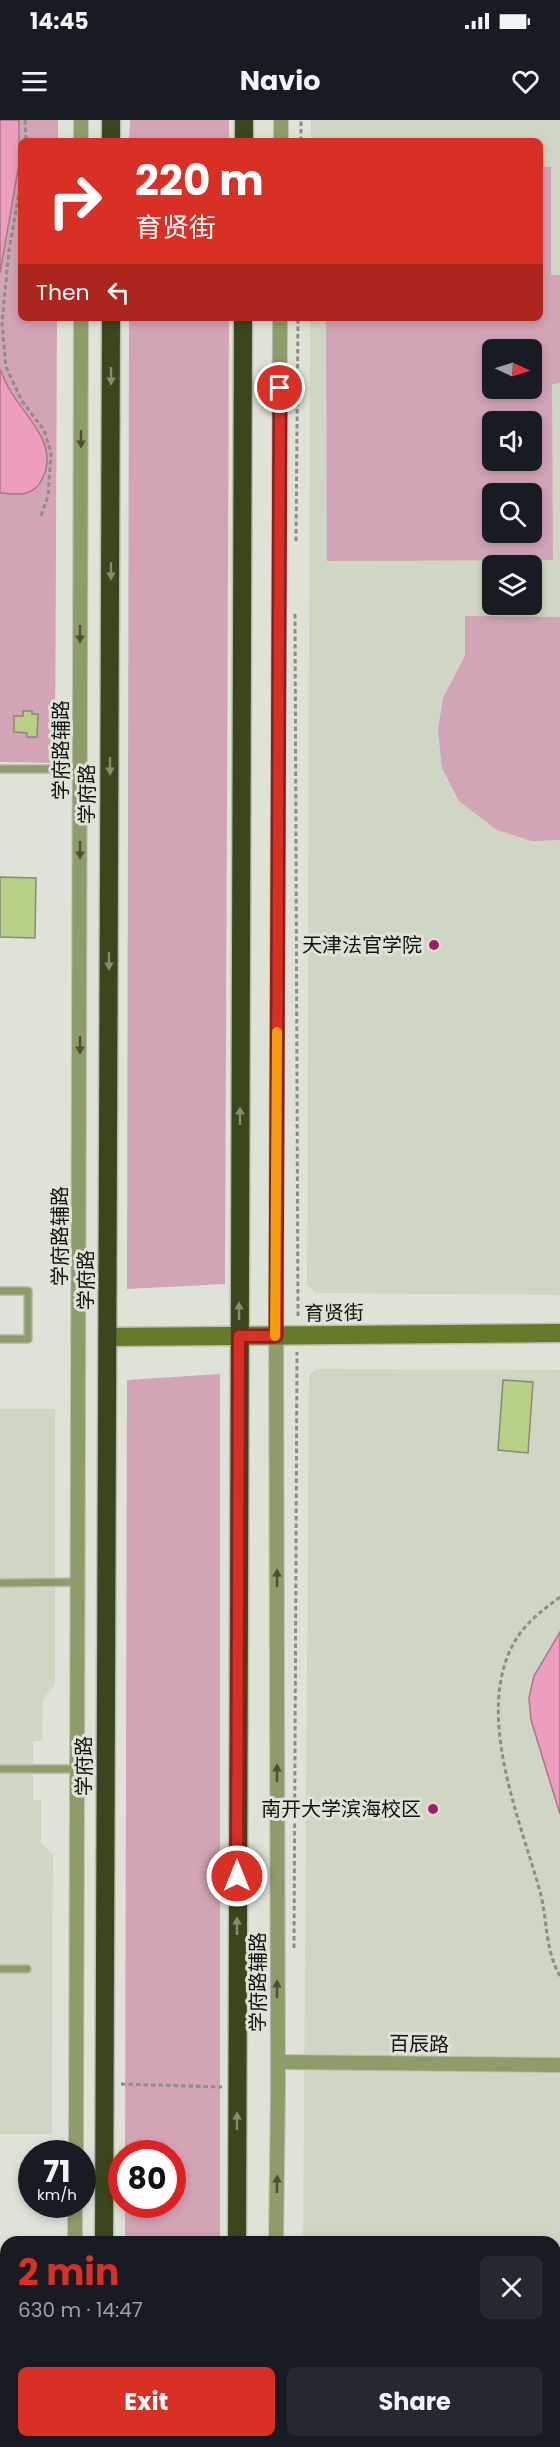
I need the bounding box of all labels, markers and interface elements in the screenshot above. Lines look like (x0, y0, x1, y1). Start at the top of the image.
text: 14:45 (30, 6, 89, 37)
text: Navio (240, 62, 320, 99)
icon: menu (18, 65, 51, 98)
icon: heart (509, 65, 542, 98)
text: 220 m (135, 151, 264, 210)
icon: right (36, 162, 114, 240)
text: 育贤街 (135, 209, 216, 246)
icon: left (102, 276, 135, 309)
text: Then (36, 277, 90, 308)
north arrow (482, 339, 542, 399)
map controls (482, 339, 542, 615)
pin (254, 362, 305, 413)
one-way arrow (106, 367, 116, 386)
icon: arrive (263, 371, 296, 404)
button: sound (482, 411, 542, 471)
one-way arrow (76, 430, 86, 449)
button: search (482, 483, 542, 543)
button: layers (482, 555, 542, 615)
one-way arrow (106, 562, 116, 581)
one-way arrow (75, 625, 85, 644)
street label: 学府路辅路 (47, 700, 75, 800)
one-way arrow (105, 757, 115, 776)
street label: 学府路 (73, 764, 101, 824)
one-way arrow (75, 841, 85, 860)
place label: 天津法官学院 (302, 931, 422, 959)
marker: 天津法官学院 (427, 938, 441, 952)
one-way arrow (104, 952, 114, 971)
one-way arrow (75, 1036, 85, 1055)
one-way arrow (235, 1107, 245, 1126)
street label: 学府路辅路 (46, 1186, 74, 1286)
street label: 学府路 (72, 1250, 100, 1310)
street label: 育贤街 (304, 1298, 364, 1328)
one-way arrow (234, 1302, 244, 1321)
one-way arrow (272, 1569, 282, 1588)
street label: 学府路 (70, 1736, 98, 1796)
one-way arrow (272, 1764, 282, 1783)
place label: 南开大学滨海校区 (261, 1795, 421, 1823)
marker: 南开大学滨海校区 (426, 1802, 440, 1816)
position arrow (205, 1844, 269, 1908)
one-way arrow (232, 1917, 242, 1936)
street label: 学府路辅路 (244, 1932, 272, 2032)
one-way arrow (272, 1980, 282, 1999)
street label: 百辰路 (389, 2029, 449, 2059)
one-way arrow (232, 2112, 242, 2131)
speed limit sign: 80 (108, 2140, 186, 2218)
text: 71 (43, 2150, 71, 2193)
one-way arrow (272, 2175, 281, 2194)
text: km/h (37, 2184, 77, 2205)
text: 2 min (18, 2247, 119, 2298)
button: close (480, 2256, 543, 2319)
text: 630 m · 14:47 (18, 2296, 143, 2324)
button: Exit (18, 2367, 275, 2436)
button: Share (287, 2367, 543, 2436)

